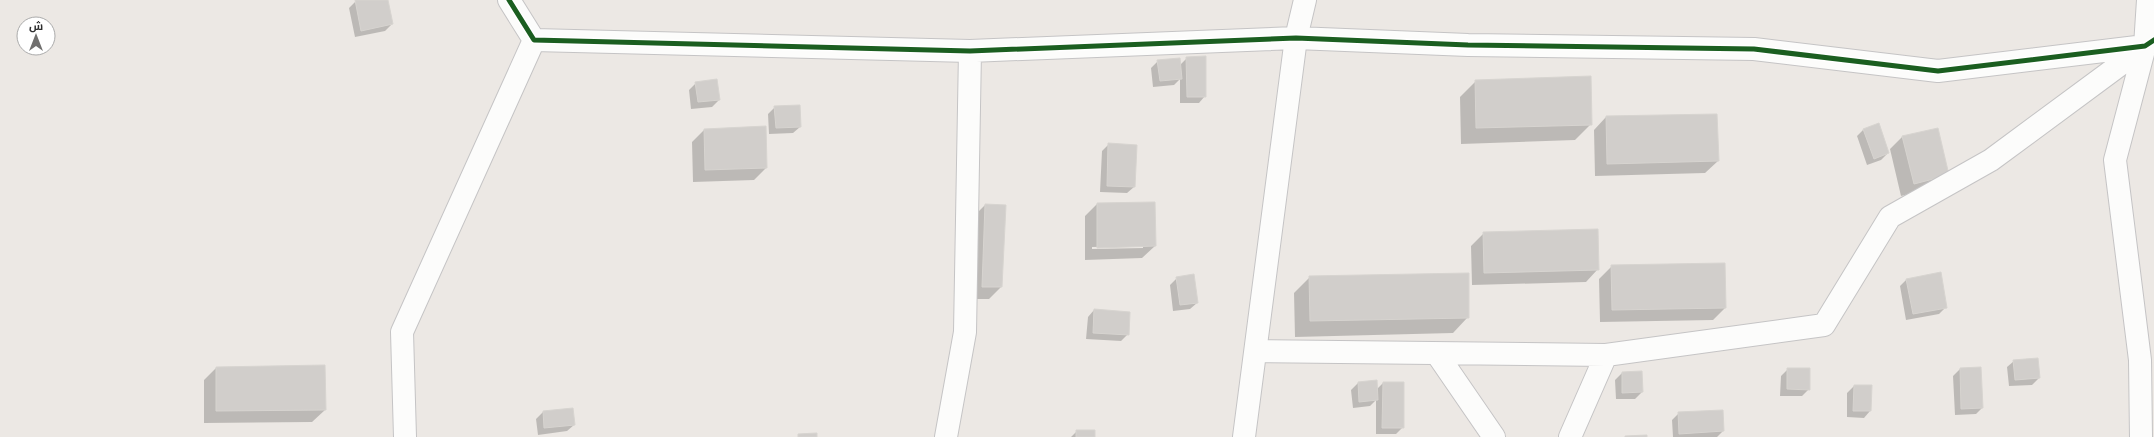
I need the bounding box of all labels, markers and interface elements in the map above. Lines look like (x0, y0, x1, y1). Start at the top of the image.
north arrow (16, 16, 56, 56)
text: ش (29, 19, 43, 33)

